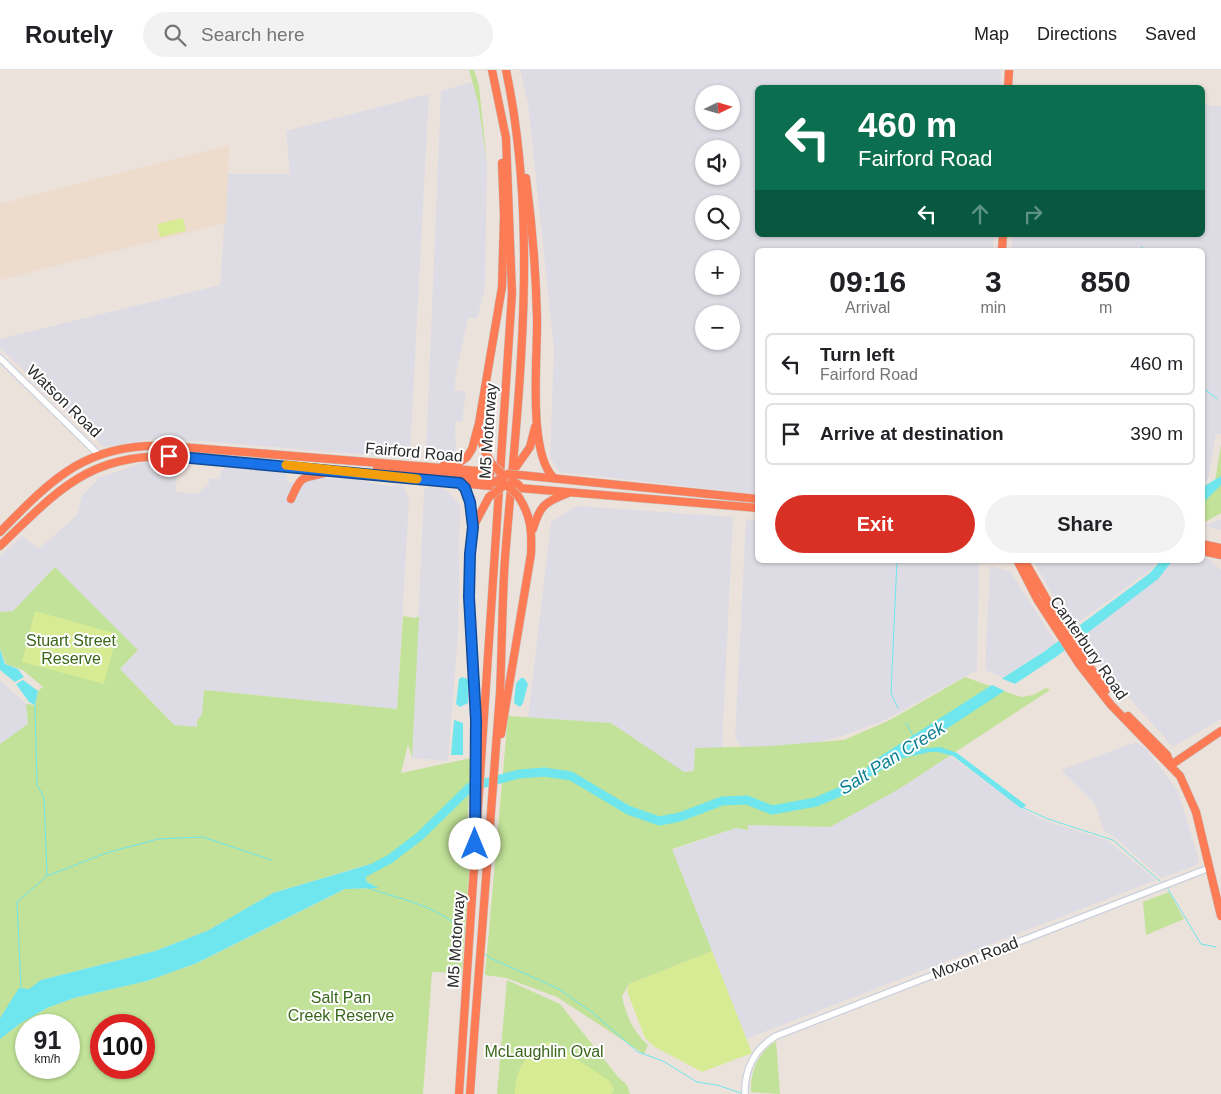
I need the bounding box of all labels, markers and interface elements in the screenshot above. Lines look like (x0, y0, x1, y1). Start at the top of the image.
search box (143, 12, 493, 57)
text: Routely (25, 21, 113, 48)
icon: search (161, 21, 189, 49)
text: Search here (201, 24, 305, 45)
text: Map (974, 24, 1009, 44)
text: Directions (1037, 24, 1117, 44)
text: Saved (1145, 24, 1196, 44)
north arrow (695, 85, 740, 130)
map controls (695, 85, 740, 350)
icon: left (775, 105, 840, 170)
text: 460 m (858, 105, 957, 144)
button: sound (695, 140, 740, 185)
text: Fairford Road (858, 146, 993, 171)
button: search (695, 195, 740, 240)
icon: left (913, 200, 941, 228)
icon: ahead (966, 200, 994, 228)
icon: right (1019, 200, 1047, 228)
button: + (695, 250, 740, 295)
text: 09:16 (829, 265, 906, 298)
text: 3 (985, 265, 1002, 298)
text: 850 (1081, 265, 1131, 298)
text: Arrival (845, 299, 890, 316)
text: min (980, 299, 1006, 316)
text: m (1099, 299, 1112, 316)
button: − (695, 305, 740, 350)
text: Turn left (820, 344, 895, 365)
icon: left (777, 350, 805, 378)
text: 460 m (1130, 353, 1183, 374)
street label: Watson Road (23, 361, 105, 441)
text: Fairford Road (820, 366, 918, 383)
street label: M5 Motorway (476, 383, 500, 479)
icon: arrive (777, 420, 805, 448)
text: Arrive at destination (820, 423, 1004, 444)
text: 390 m (1130, 423, 1183, 444)
pin (148, 435, 190, 477)
street label: Fairford Road (365, 439, 463, 465)
icon: arrive (155, 442, 183, 470)
button: Exit (775, 495, 975, 553)
button: Share (985, 495, 1185, 553)
street label: Canterbury Road (1047, 593, 1131, 703)
park label: Stuart Street Reserve (26, 632, 116, 667)
water label: Salt Pan Creek (835, 717, 949, 799)
position arrow (448, 817, 500, 869)
street label: M5 Motorway (444, 892, 468, 988)
street label: Moxon Road (930, 934, 1020, 982)
park label: Salt Pan Creek Reserve (288, 989, 394, 1024)
speed limit sign: 100 (90, 1014, 155, 1079)
text: 91 (34, 1026, 61, 1054)
park label: McLaughlin Oval (484, 1043, 604, 1060)
text: km/h (34, 1052, 61, 1066)

